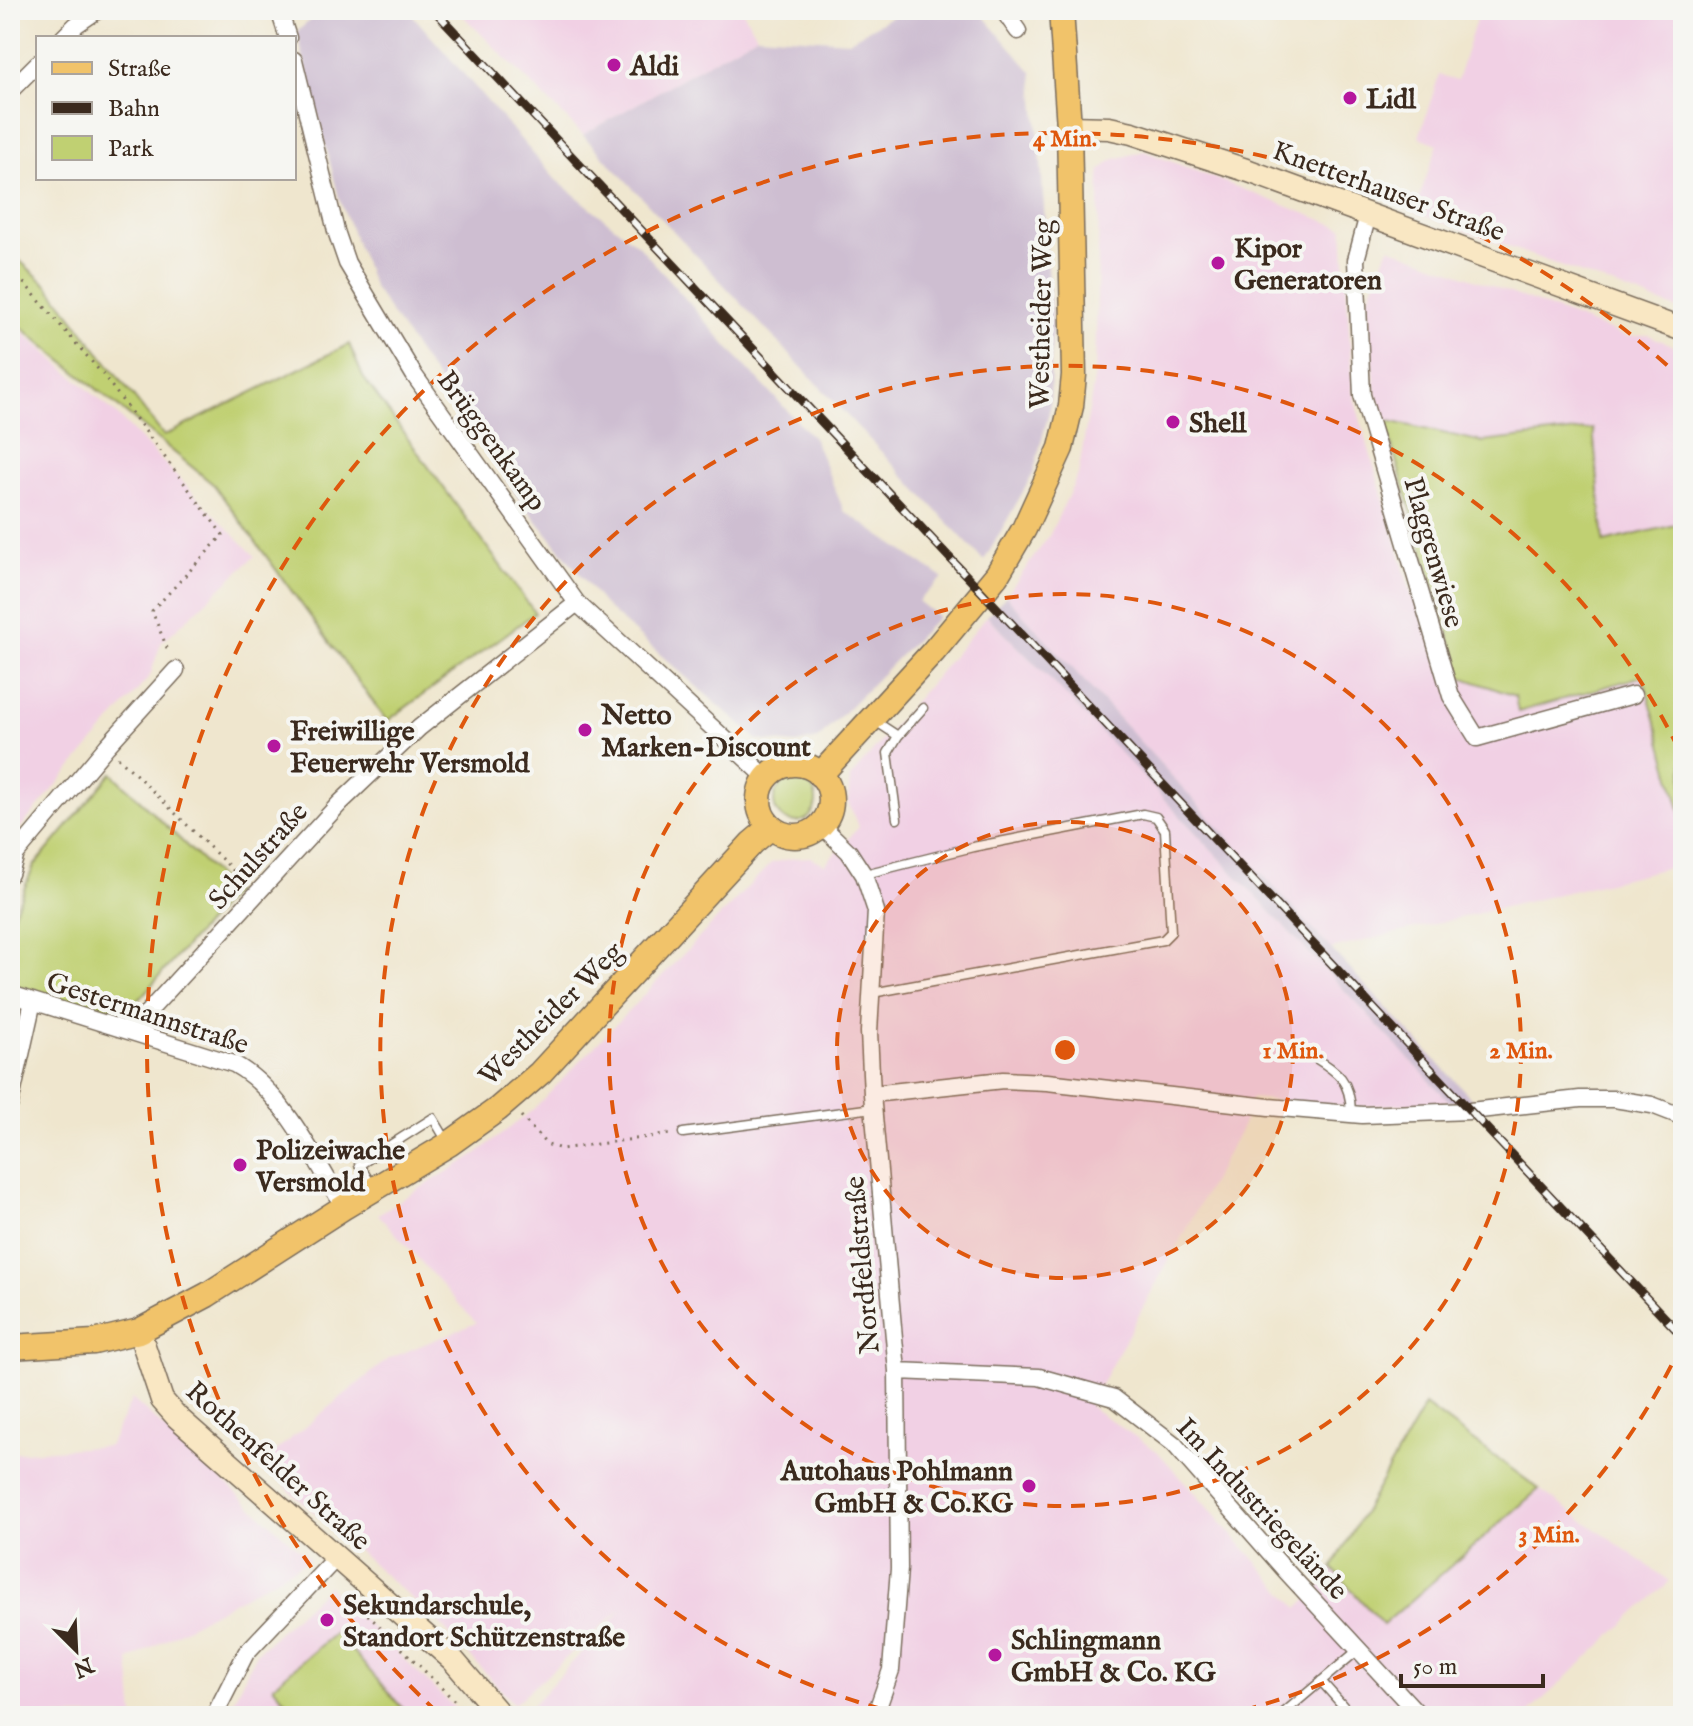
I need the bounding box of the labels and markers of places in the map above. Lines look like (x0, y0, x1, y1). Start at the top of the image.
place label: Aldi (629, 50, 679, 85)
marker: Aldi (605, 56, 623, 74)
place label: Lidl (1366, 83, 1417, 118)
marker: Lidl (1341, 89, 1359, 107)
place label: Kipor Generatoren (1234, 232, 1382, 299)
marker: Kipor Generatoren (1209, 254, 1227, 272)
place label: Shell (1189, 407, 1248, 442)
marker: Shell (1164, 413, 1182, 431)
place label: Netto Marken-Discount (600, 699, 811, 766)
place label: Freiwillige Feuerwehr Versmold (290, 715, 530, 782)
marker: Netto Marken-Discount (576, 721, 594, 739)
marker: Freiwillige Feuerwehr Versmold (265, 737, 283, 755)
centre of rings (1051, 1036, 1079, 1064)
place label: Polizeiwache Versmold (255, 1134, 405, 1201)
marker: Polizeiwache Versmold (231, 1156, 249, 1174)
place label: Autohaus Pohlmann GmbH & Co.KG (780, 1455, 1014, 1522)
marker: Autohaus Pohlmann GmbH & Co.KG (1020, 1477, 1038, 1495)
place label: Sekundarschule, Standort Schützenstraße (343, 1589, 625, 1656)
marker: Sekundarschule, Standort Schützenstraße (318, 1611, 336, 1629)
place label: Schlingmann GmbH & Co. KG (1011, 1624, 1217, 1691)
marker: Schlingmann GmbH & Co. KG (986, 1646, 1004, 1664)

